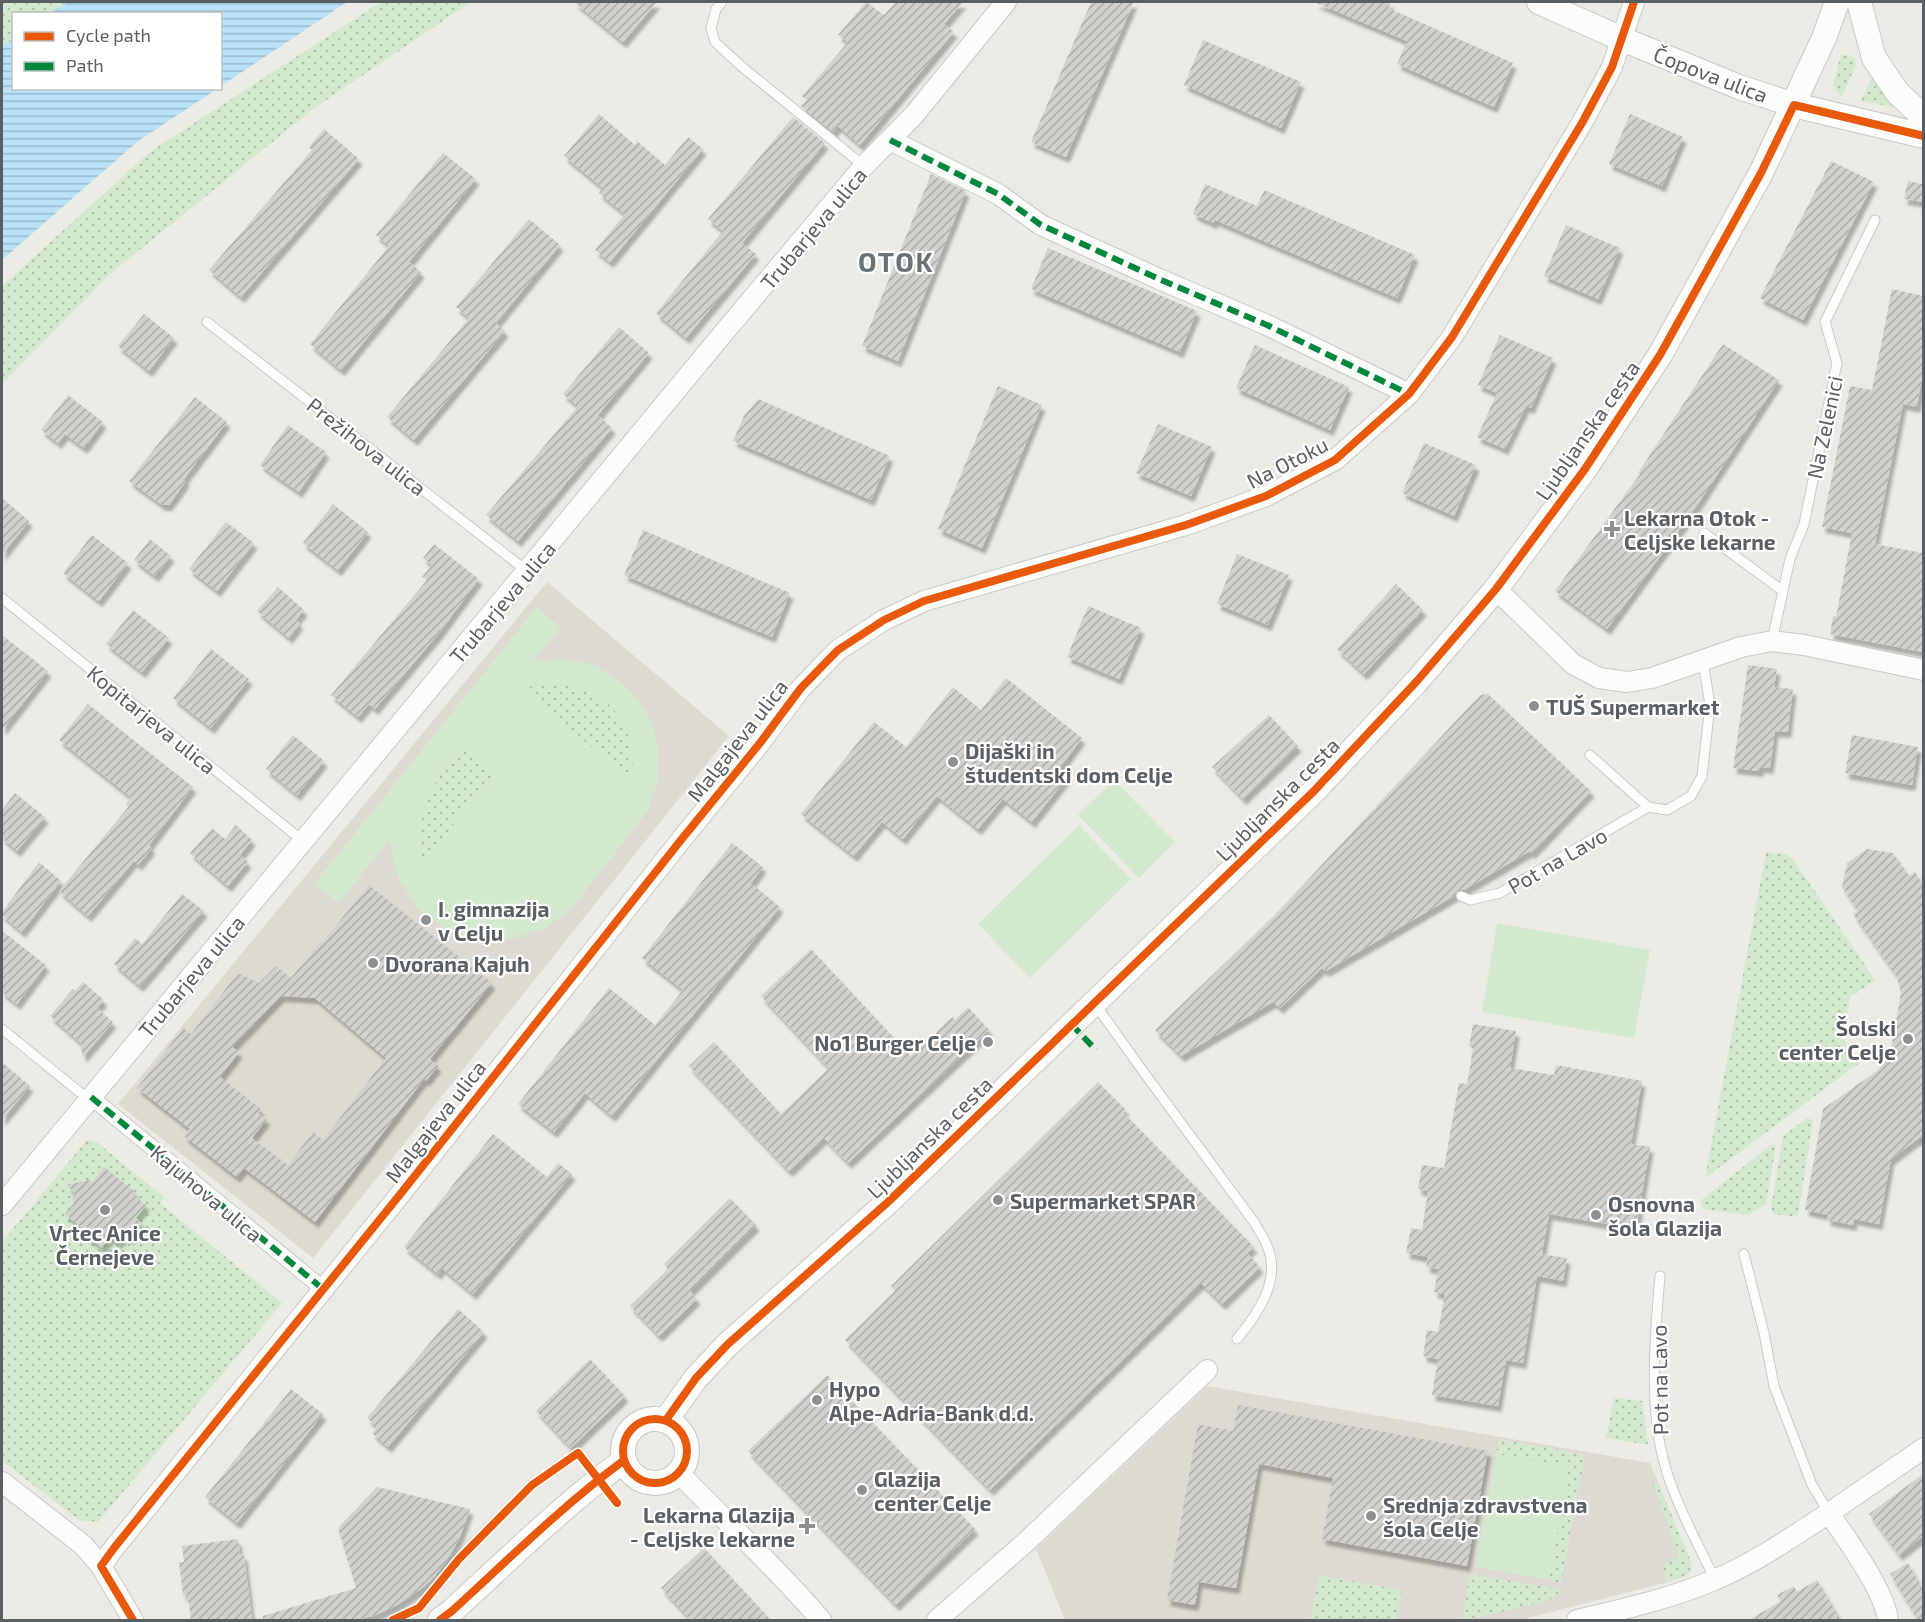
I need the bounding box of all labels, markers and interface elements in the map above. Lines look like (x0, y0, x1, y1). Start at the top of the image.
legend (12, 12, 222, 90)
text: Cycle path (66, 24, 151, 46)
street label: Čopova ulica (1650, 41, 1772, 107)
text: Path (66, 54, 104, 76)
street label: Trubarjeva ulica (755, 162, 872, 295)
district label: OTOK (858, 245, 934, 277)
street label: Ljubljanska cesta (1530, 356, 1645, 505)
street label: Na Zelenici (1801, 373, 1847, 481)
street label: Prežihova ulica (302, 392, 432, 500)
street label: Na Otoku (1242, 431, 1332, 493)
place label: Lekarna Otok - Celjske lekarne (1624, 505, 1776, 554)
marker: Lekarna Otok - Celjske lekarne (1605, 522, 1619, 536)
street label: Trubarjeva ulica (444, 536, 561, 669)
street label: Kopitarjeva ulica (82, 659, 221, 779)
street label: Malgajeva ulica (682, 674, 793, 807)
place label: TUŠ Supermarket (1546, 694, 1720, 719)
marker: TUŠ Supermarket (1527, 699, 1541, 713)
street label: Ljubljanska cesta (1210, 732, 1345, 867)
place label: Dijaški in študentski dom Celje (965, 738, 1173, 787)
marker: Dijaški in študentski dom Celje (946, 755, 960, 769)
street label: Pot na Lavo (1503, 822, 1611, 898)
place label: I. gimnazija v Celju (438, 896, 550, 945)
street label: Trubarjeva ulica (133, 910, 250, 1043)
marker: I. gimnazija v Celju (419, 913, 433, 927)
place label: Dvorana Kajuh (385, 951, 530, 976)
marker: Dvorana Kajuh (366, 956, 380, 970)
place label: Šolski center Celje (1779, 1015, 1896, 1064)
place label: No1 Burger Celje (814, 1030, 976, 1055)
marker: Šolski center Celje (1901, 1032, 1915, 1046)
marker: No1 Burger Celje (981, 1035, 995, 1049)
street label: Malgajeva ulica (380, 1055, 491, 1188)
street label: Ljubljanska cesta (861, 1071, 997, 1204)
street label: Kajuhova ulica (146, 1139, 268, 1248)
place label: Supermarket SPAR (1010, 1188, 1196, 1213)
place label: Osnovna šola Glazija (1608, 1191, 1722, 1240)
marker: Supermarket SPAR (991, 1193, 1005, 1207)
marker: Vrtec Anice Černejeve (98, 1203, 112, 1217)
marker: Osnovna šola Glazija (1589, 1208, 1603, 1222)
place label: Vrtec Anice Černejeve (49, 1220, 161, 1269)
street label: Pot na Lavo (1646, 1325, 1672, 1435)
place label: Hypo Alpe-Adria-Bank d.d. (829, 1376, 1034, 1425)
marker: Hypo Alpe-Adria-Bank d.d. (810, 1393, 824, 1407)
place label: Glazija center Celje (874, 1466, 991, 1515)
marker: Glazija center Celje (855, 1483, 869, 1497)
place label: Srednja zdravstvena šola Celje (1383, 1492, 1588, 1541)
place label: Lekarna Glazija - Celjske lekarne (630, 1502, 795, 1551)
marker: Srednja zdravstvena šola Celje (1364, 1509, 1378, 1523)
marker: Lekarna Glazija - Celjske lekarne (800, 1519, 814, 1533)

